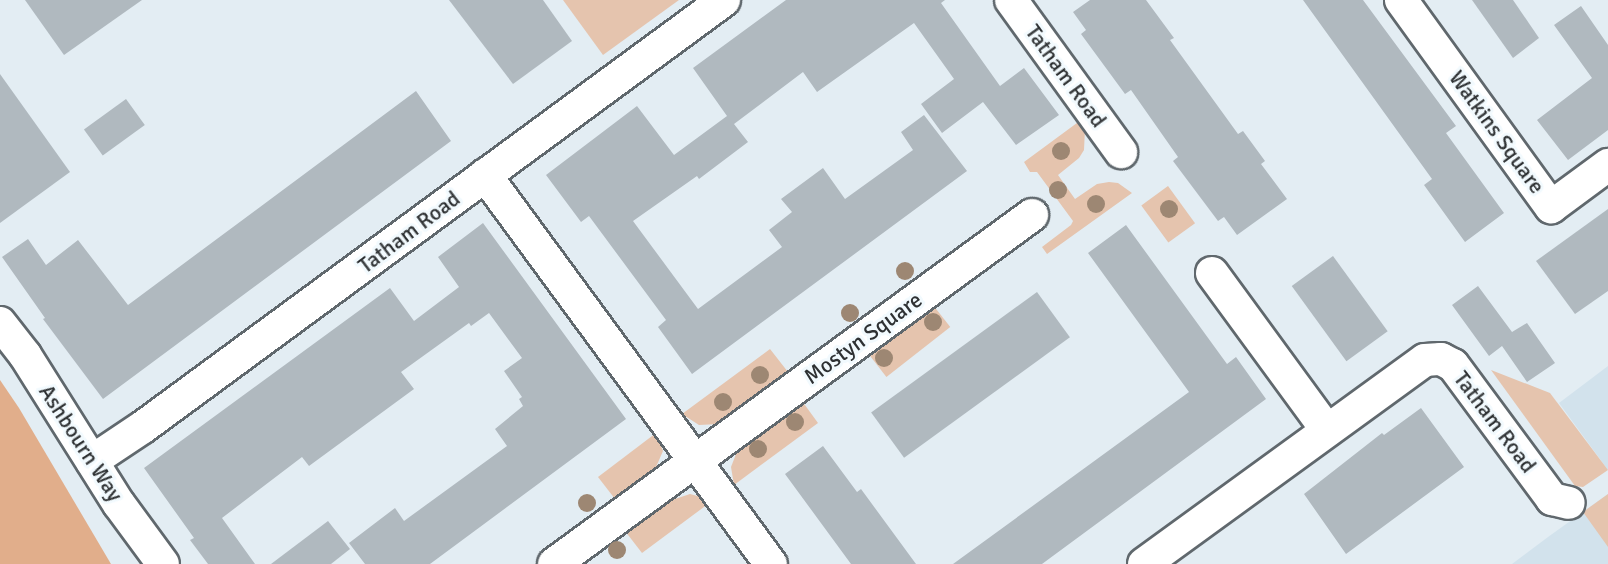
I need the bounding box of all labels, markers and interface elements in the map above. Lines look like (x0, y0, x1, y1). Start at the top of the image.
street label: Tatham Road (1020, 20, 1112, 132)
street label: Watkins Square (1444, 65, 1550, 199)
street label: Tatham Road (353, 185, 465, 279)
street label: Mostyn Square (799, 286, 927, 390)
street label: Tatham Road (1448, 366, 1542, 478)
street label: Ashbourn Way (33, 380, 129, 506)

